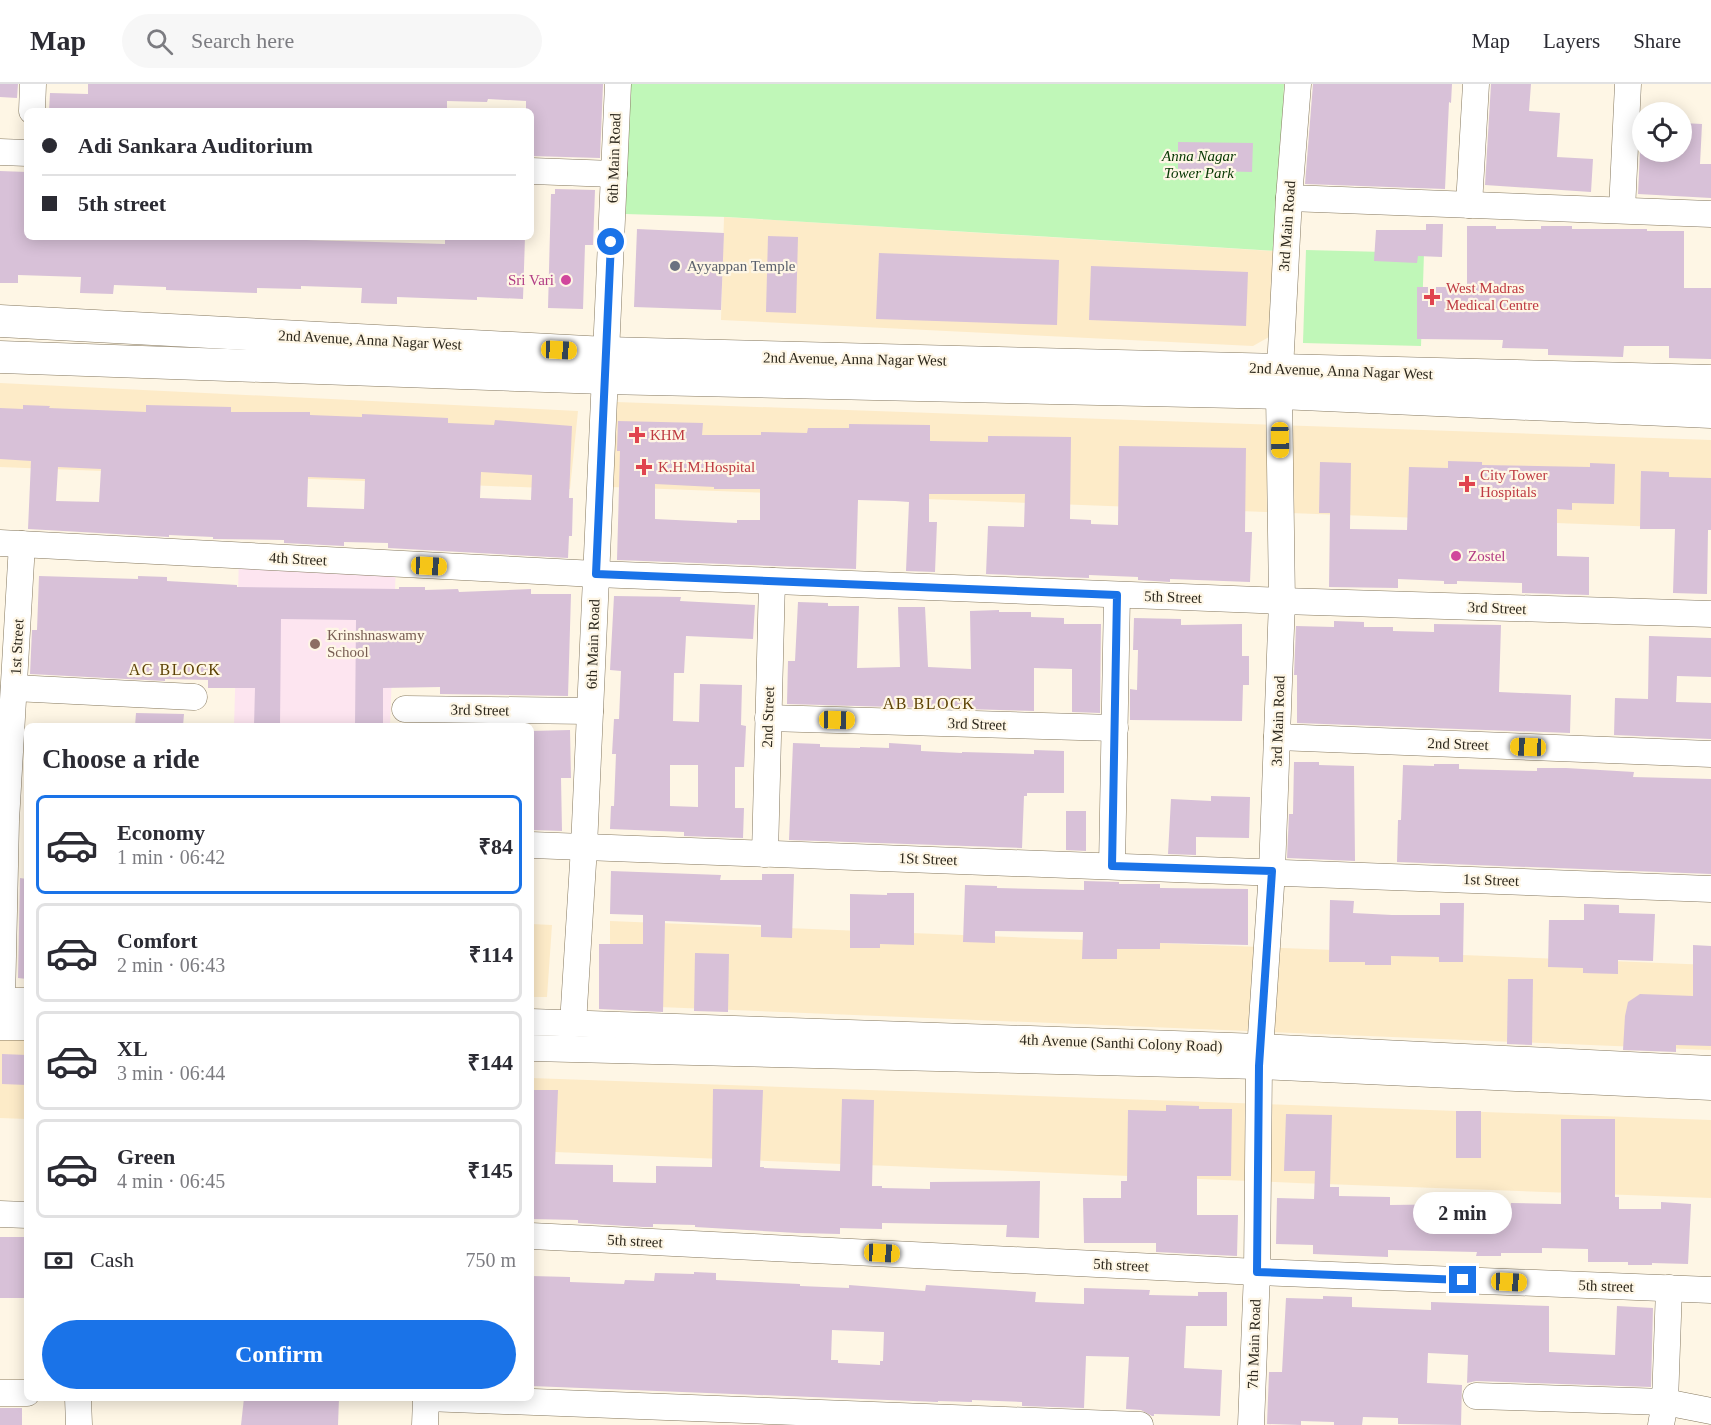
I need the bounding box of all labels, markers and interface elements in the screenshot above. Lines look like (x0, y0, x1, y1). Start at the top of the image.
search box (122, 14, 542, 68)
text: Map (30, 25, 86, 56)
icon: search (143, 25, 176, 58)
text: Search here (191, 28, 294, 53)
text: Map (1472, 29, 1510, 53)
text: Layers (1543, 29, 1600, 53)
text: Share (1633, 29, 1681, 53)
map controls (1632, 102, 1692, 162)
button: locate (1632, 102, 1692, 162)
street label: 6th Main Road (604, 112, 624, 203)
text: Adi Sankara Auditorium (78, 133, 313, 158)
park label: Anna Nagar Tower Park (1161, 148, 1236, 181)
street label: 3rd Main Road (1276, 180, 1298, 272)
text: 5th street (78, 191, 166, 216)
route start (597, 228, 624, 255)
place label: Ayyappan Temple (687, 258, 796, 274)
marker: Ayyappan Temple (668, 259, 682, 273)
place label: Sri Vari (508, 272, 554, 288)
marker: Sri Vari (559, 273, 573, 287)
place label: West Madras Medical Centre (1446, 280, 1539, 313)
marker: West Madras Medical Centre (1423, 288, 1441, 306)
street label: 2nd Avenue, Anna Nagar West (278, 327, 463, 353)
car (541, 340, 577, 360)
street label: 2nd Avenue, Anna Nagar West (763, 349, 948, 369)
street label: 2nd Avenue, Anna Nagar West (1249, 360, 1434, 382)
car (1271, 422, 1289, 458)
marker: KHM (628, 426, 646, 444)
place label: KHM (650, 427, 685, 443)
marker: K.H.M.Hospital (635, 458, 653, 476)
place label: K.H.M.Hospital (658, 459, 755, 475)
place label: City Tower Hospitals (1480, 467, 1547, 500)
marker: City Tower Hospitals (1458, 475, 1476, 493)
place label: Zostel (1468, 548, 1506, 564)
street label: 4th Street (269, 549, 328, 569)
marker: Zostel (1449, 549, 1463, 563)
car (411, 556, 447, 576)
street label: 5th Street (1144, 588, 1203, 606)
street label: 6th Main Road (583, 598, 603, 689)
street label: 3rd Street (1467, 599, 1527, 617)
street label: 1st Street (8, 618, 27, 676)
place label: Krinshnaswamy School (327, 627, 425, 660)
marker: Krinshnaswamy School (308, 637, 322, 651)
district label: AC BLOCK (129, 661, 221, 678)
street label: 3rd Main Road (1268, 675, 1288, 767)
street label: 2nd Street (759, 685, 777, 748)
district label: AB BLOCK (883, 695, 975, 712)
street label: 3rd Street (450, 701, 510, 719)
car (819, 711, 855, 729)
street label: 3rd Street (947, 715, 1007, 733)
street label: 2nd Street (1427, 735, 1490, 753)
car (1510, 737, 1546, 757)
text: Choose a ride (42, 744, 200, 774)
icon: car (45, 818, 99, 872)
text: Economy (117, 820, 205, 845)
text: ₹84 (478, 834, 513, 859)
text: 1 min · 06:42 (117, 846, 225, 868)
street label: 1St Street (898, 850, 958, 868)
street label: 1st Street (1463, 871, 1520, 889)
icon: car (45, 926, 99, 980)
text: Comfort (117, 928, 198, 953)
text: ₹114 (469, 942, 513, 967)
text: 2 min · 06:43 (117, 954, 225, 976)
street label: 4th Avenue (Santhi Colony Road) (1019, 1031, 1223, 1056)
icon: car (45, 1034, 99, 1088)
text: XL (117, 1036, 148, 1061)
text: ₹144 (467, 1050, 513, 1075)
text: 3 min · 06:44 (117, 1062, 225, 1084)
icon: car (45, 1142, 99, 1196)
text: Green (117, 1144, 175, 1169)
text: ₹145 (467, 1158, 513, 1183)
text: 4 min · 06:45 (117, 1170, 225, 1192)
callout: 2 min (1414, 1193, 1512, 1235)
text: 2 min (1438, 1202, 1487, 1224)
street label: 5th street (607, 1232, 664, 1250)
car (864, 1243, 900, 1263)
icon: cash (42, 1244, 75, 1277)
text: Cash (90, 1247, 134, 1272)
text: 750 m (465, 1249, 516, 1271)
street label: 5th street (1093, 1256, 1150, 1274)
route end (1449, 1266, 1476, 1293)
car (1491, 1272, 1527, 1292)
street label: 5th street (1578, 1277, 1635, 1295)
street label: 7th Main Road (1244, 1298, 1264, 1389)
button: Confirm (42, 1320, 516, 1389)

